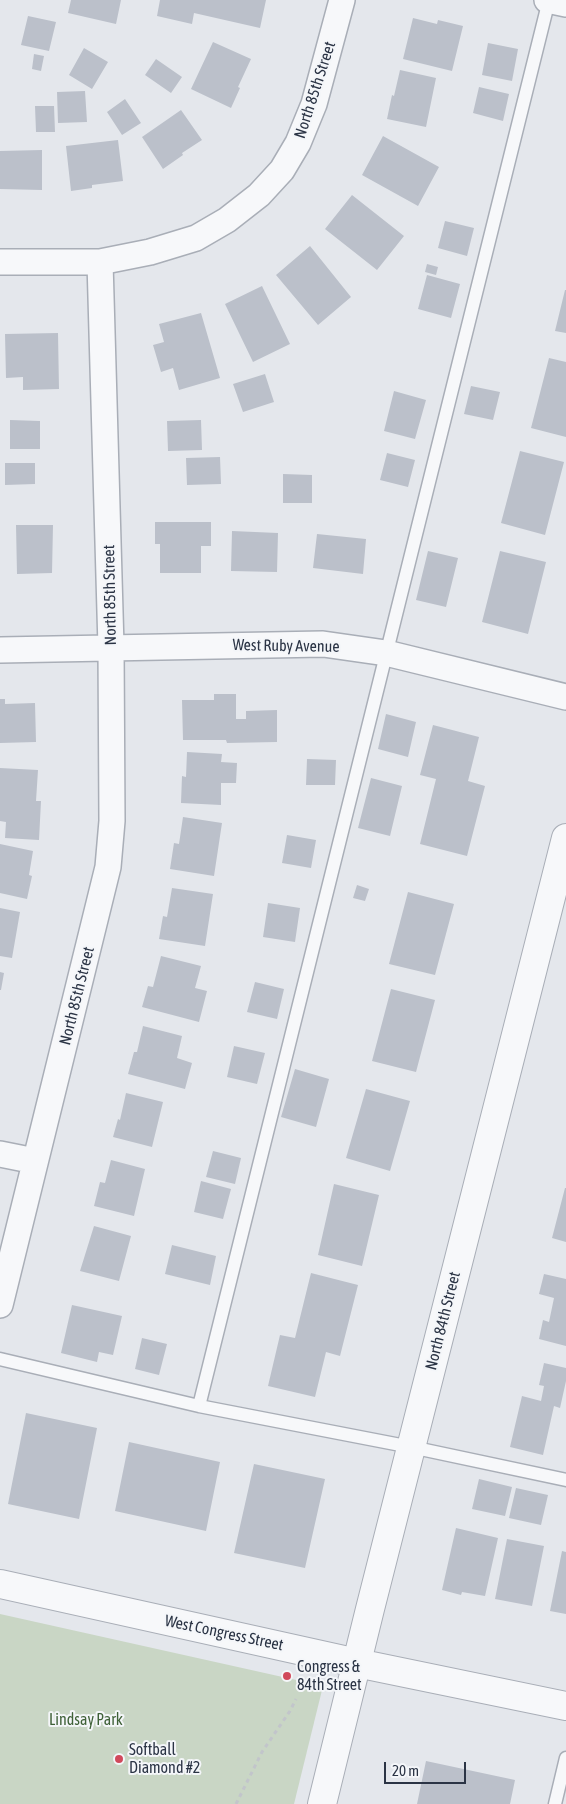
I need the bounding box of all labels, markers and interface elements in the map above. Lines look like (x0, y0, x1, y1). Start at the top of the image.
street label: North 85th Street (290, 39, 340, 141)
street label: North 85th Street (100, 544, 120, 646)
street label: West Ruby Avenue (232, 635, 340, 657)
street label: North 85th Street (55, 945, 99, 1047)
street label: North 84th Street (421, 1270, 465, 1372)
street label: West Congress Street (163, 1611, 285, 1655)
place label: Congress & 84th Street (297, 1657, 362, 1695)
marker: Congress & 84th Street (281, 1670, 293, 1682)
park label: Lindsay Park (49, 1710, 123, 1730)
place label: Softball Diamond #2 (129, 1740, 200, 1778)
scale bar (386, 1752, 468, 1784)
marker: Softball Diamond #2 (113, 1753, 125, 1765)
text: 20 m (392, 1762, 419, 1779)

